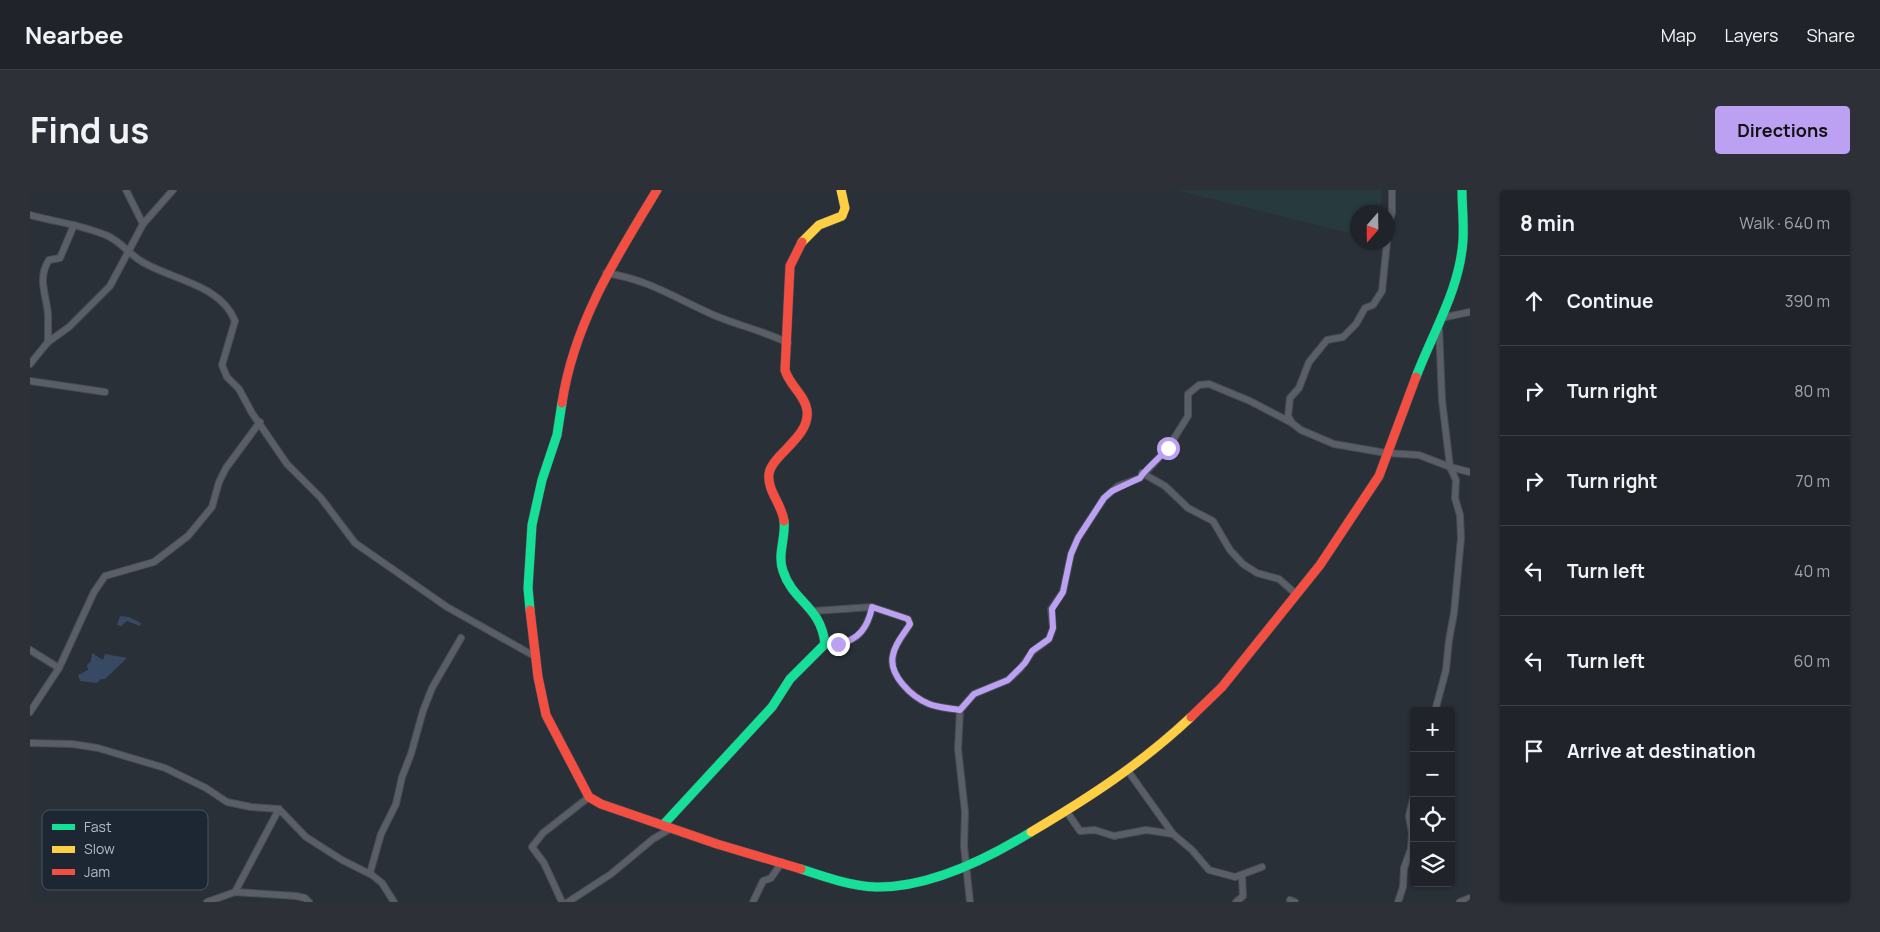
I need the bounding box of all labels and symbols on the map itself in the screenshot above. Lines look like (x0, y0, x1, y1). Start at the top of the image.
north arrow (1350, 205, 1395, 250)
route start (1157, 437, 1180, 460)
route end (827, 633, 850, 656)
legend (42, 810, 208, 890)
text: Fast (84, 817, 112, 836)
text: Slow (84, 839, 115, 858)
text: Jam (84, 862, 110, 881)

